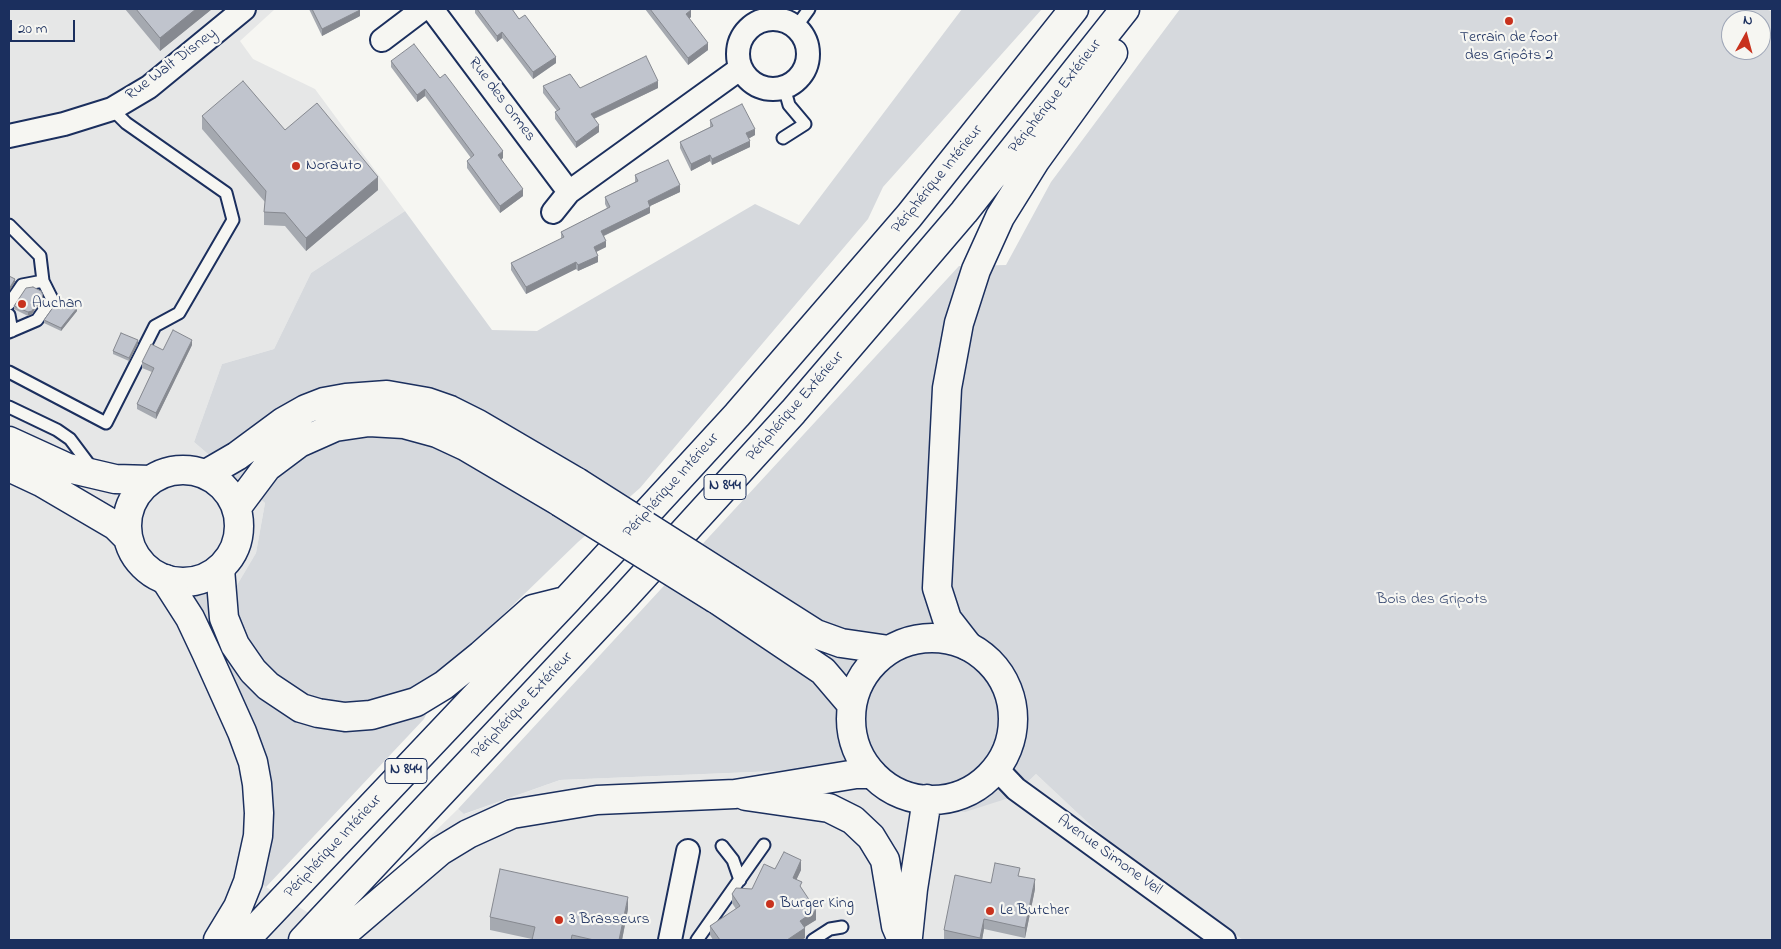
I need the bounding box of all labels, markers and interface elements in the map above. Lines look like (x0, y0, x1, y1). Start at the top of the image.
scale bar (12, 10, 78, 42)
north arrow (1721, 10, 1771, 60)
text: N (1742, 10, 1754, 32)
marker: Terrain de foot des Gripôts 2 (1503, 15, 1515, 27)
text: 20 m (18, 18, 47, 40)
street label: Rue Walt Disney (123, 25, 221, 105)
place label: Terrain de foot des Gripôts 2 (1460, 28, 1558, 66)
street label: Périphérique Extérieur (1005, 36, 1107, 158)
street label: Rue des Ormes (463, 54, 539, 146)
street label: Périphérique Intérieur (888, 122, 988, 238)
place label: Norauto (306, 156, 362, 176)
marker: Norauto (290, 160, 302, 172)
place label: Auchan (32, 294, 82, 314)
marker: Auchan (16, 298, 28, 310)
street label: Périphérique Extérieur (743, 348, 849, 466)
street label: Périphérique Intérieur (620, 430, 724, 542)
road number: N 844 (704, 474, 746, 500)
park label: Bois des Gripots (1377, 590, 1487, 610)
street label: Périphérique Extérieur (468, 648, 578, 764)
road number: N 844 (385, 758, 427, 784)
street label: Périphérique Intérieur (281, 791, 387, 903)
street label: Avenue Simone Veil (1053, 811, 1165, 901)
place label: Burger King (780, 894, 854, 914)
marker: Burger King (764, 898, 776, 910)
place label: Le Butcher (1000, 901, 1069, 921)
marker: Le Butcher (984, 905, 996, 917)
place label: 3 Brasseurs (569, 910, 650, 930)
marker: 3 Brasseurs (553, 914, 565, 926)

